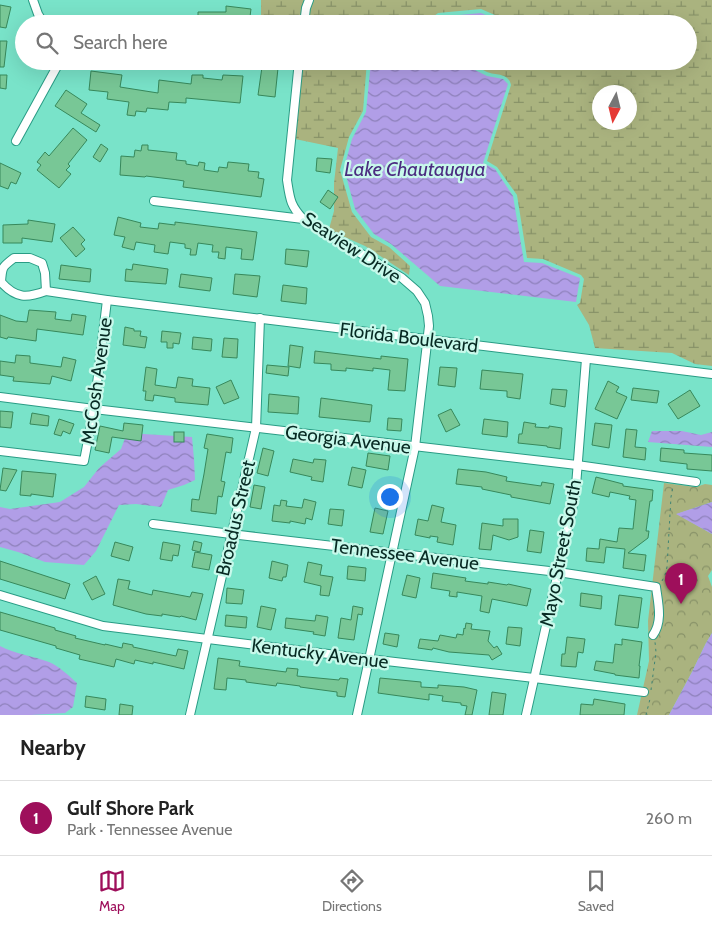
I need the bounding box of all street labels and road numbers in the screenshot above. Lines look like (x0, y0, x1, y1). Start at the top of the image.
street label: Seaview Drive (298, 207, 406, 288)
street label: McCosh Avenue (76, 316, 117, 446)
street label: Florida Boulevard (338, 318, 479, 357)
street label: Georgia Avenue (284, 420, 412, 459)
street label: Broadus Street (211, 457, 260, 578)
street label: Mayo Street South (535, 478, 586, 629)
street label: Tennessee Avenue (330, 534, 481, 575)
street label: Kentucky Avenue (250, 634, 390, 673)

